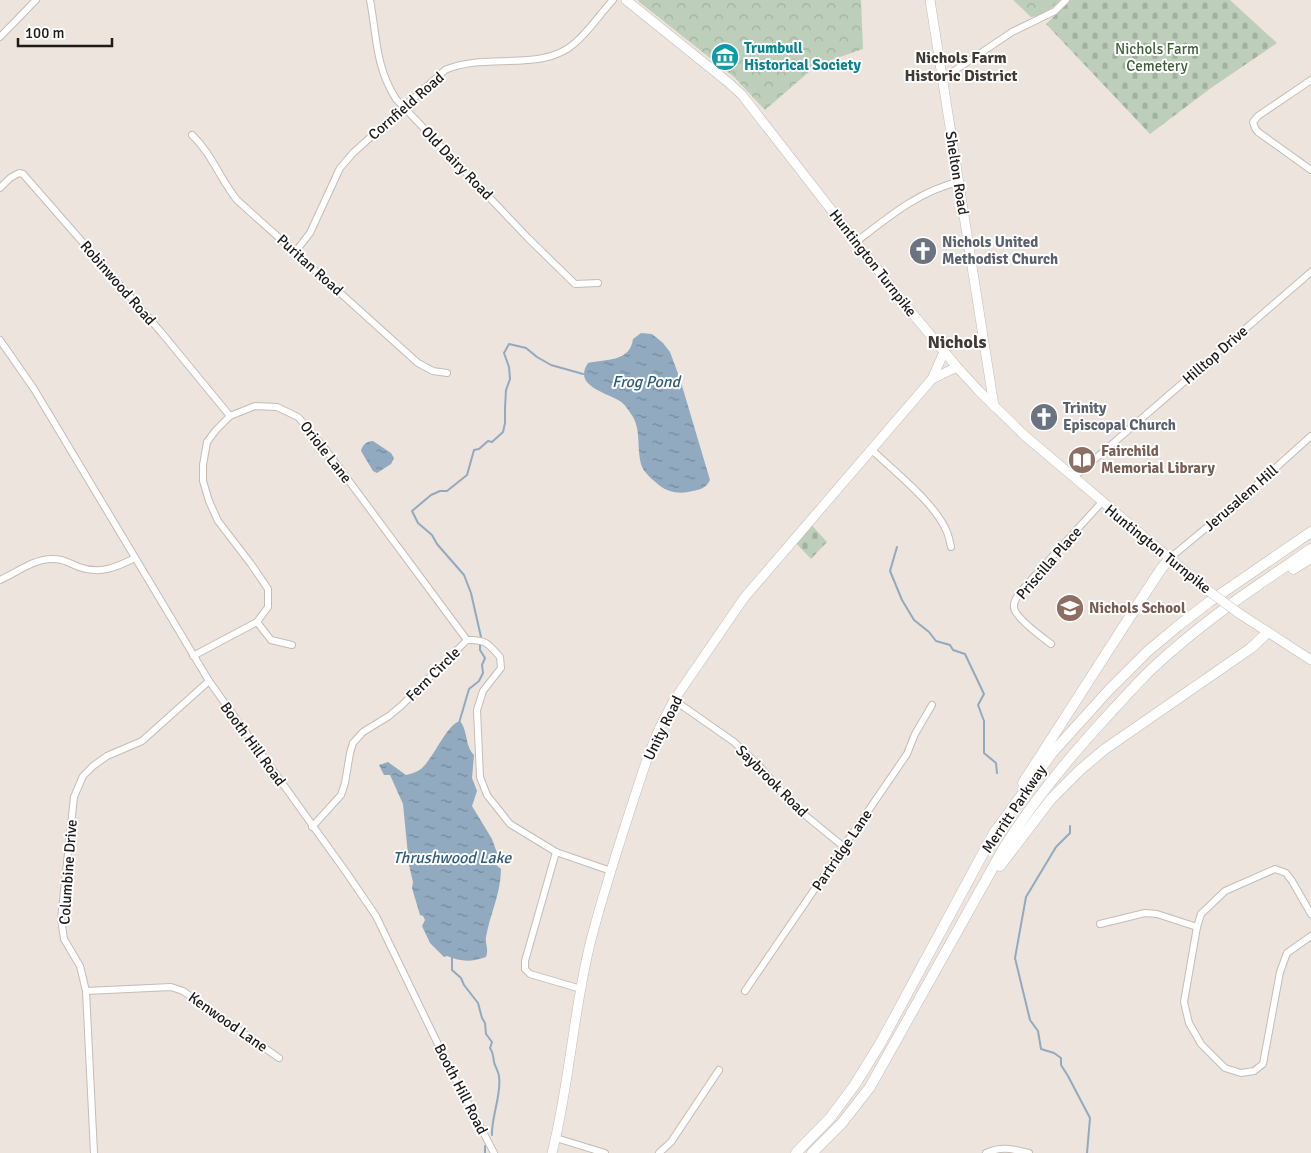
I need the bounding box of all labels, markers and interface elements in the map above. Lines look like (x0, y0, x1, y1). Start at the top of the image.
scale bar (18, 15, 111, 47)
text: 100 m (25, 24, 65, 42)
place label: Trumbull Historical Society (744, 39, 861, 74)
park label: Nichols Farm Cemetery (1115, 40, 1199, 75)
museum icon: Trumbull Historical Society (710, 42, 740, 72)
district label: Nichols Farm Historic District (904, 48, 1018, 86)
street label: Cornfield Road (364, 68, 448, 144)
street label: Old Dairy Road (418, 123, 497, 203)
street label: Shelton Road (941, 130, 973, 216)
street label: Huntington Turnpike (826, 206, 920, 320)
street label: Puritan Road (273, 231, 347, 299)
place label: Nichols United Methodist Church (942, 233, 1058, 268)
church icon: Nichols United Methodist Church (908, 236, 938, 266)
street label: Robinwood Road (76, 237, 160, 329)
street label: Hilltop Drive (1179, 322, 1251, 388)
district label: Nichols (927, 331, 987, 353)
water label: Frog Pond (612, 372, 683, 392)
place label: Trinity Episcopal Church (1063, 399, 1176, 434)
church icon: Trinity Episcopal Church (1029, 402, 1059, 432)
street label: Oriole Lane (296, 417, 356, 487)
place label: Fairchild Memorial Library (1101, 442, 1215, 477)
library icon: Fairchild Memorial Library (1067, 445, 1097, 475)
street label: Jerusalem Hill (1200, 461, 1282, 535)
street label: Huntington Turnpike (1101, 501, 1215, 597)
street label: Priscilla Place (1013, 523, 1085, 603)
school or university icon: Nichols School (1055, 593, 1085, 623)
place label: Nichols School (1089, 599, 1186, 617)
street label: Fern Circle (402, 643, 464, 705)
street label: Unity Road (640, 693, 686, 763)
street label: Booth Hill Road (216, 698, 290, 790)
street label: Saybrook Road (732, 741, 812, 821)
street label: Merritt Parkway (978, 761, 1050, 857)
street label: Partridge Lane (808, 806, 876, 894)
street label: Columbine Drive (55, 819, 81, 925)
water label: Thrushwood Lake (393, 848, 512, 868)
street label: Kenwood Lane (185, 988, 271, 1056)
street label: Booth Hill Road (430, 1041, 492, 1137)

